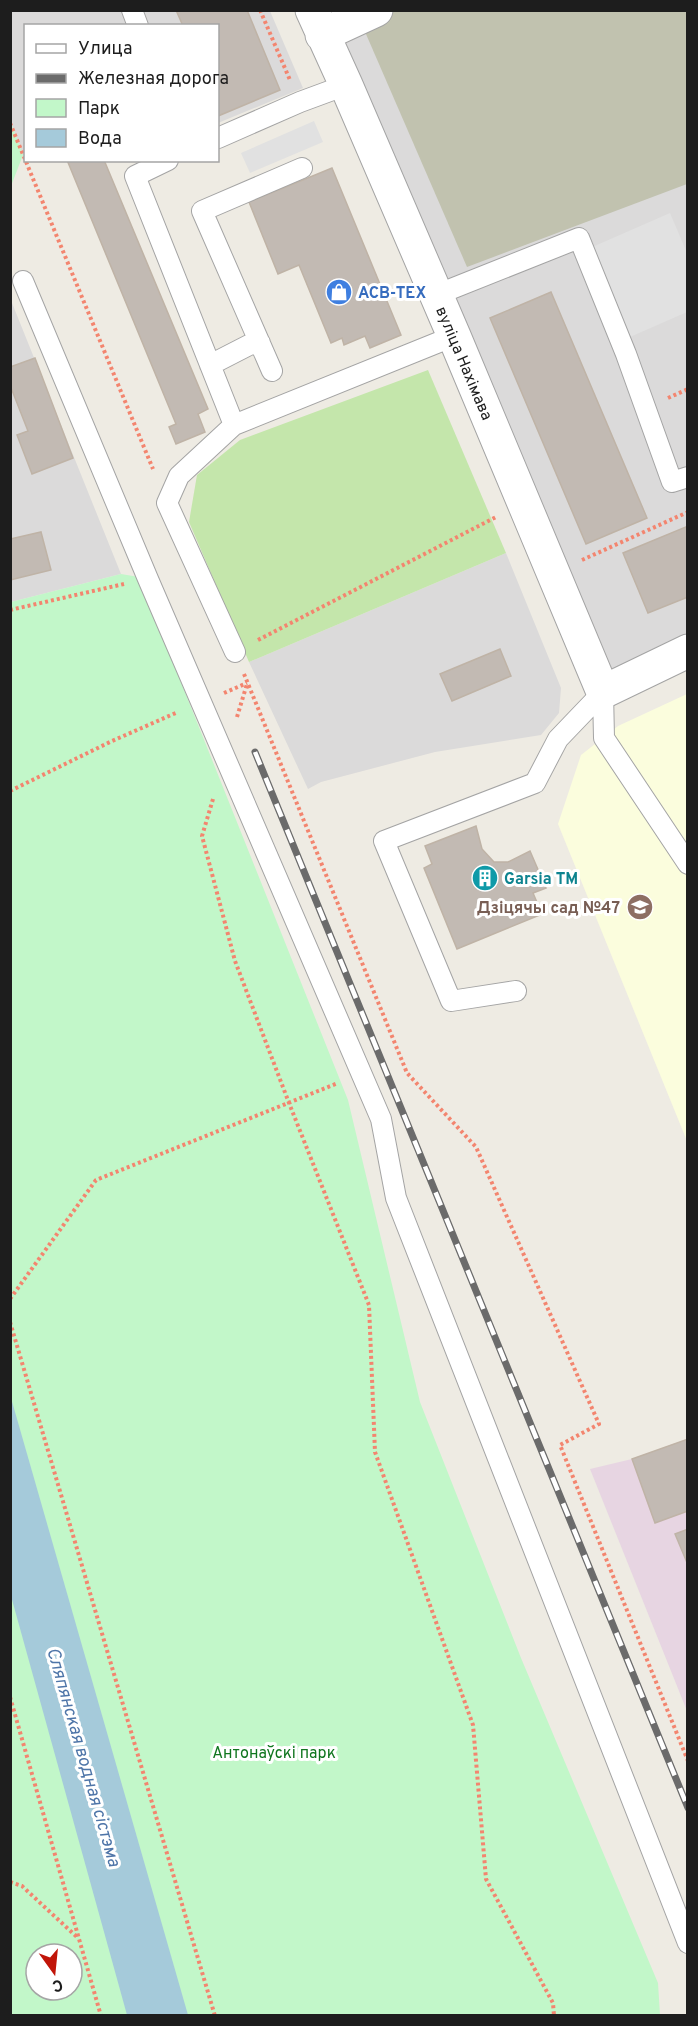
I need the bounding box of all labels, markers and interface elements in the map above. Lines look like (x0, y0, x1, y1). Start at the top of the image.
legend (24, 24, 219, 162)
text: Улица (78, 38, 132, 61)
text: Железная дорога (78, 68, 229, 91)
text: Парк (78, 98, 120, 121)
text: Вода (78, 128, 122, 151)
shop icon: ACB-TEX (324, 277, 354, 307)
place label: ACB-TEX (358, 284, 426, 304)
street label: вуліца Нахімава (430, 304, 496, 424)
building icon: Garsia TM (470, 863, 500, 893)
place label: Garsia TM (504, 870, 578, 890)
school or university icon: Дзіцячы сад №47 (625, 892, 655, 922)
place label: Дзіцячы сад №47 (477, 899, 620, 919)
water label: Сляпянская водная сістэма (40, 1645, 125, 1870)
park label: Антонаўскі парк (212, 1744, 336, 1764)
north arrow (24, 1942, 84, 2002)
text: С (50, 1974, 65, 1996)

